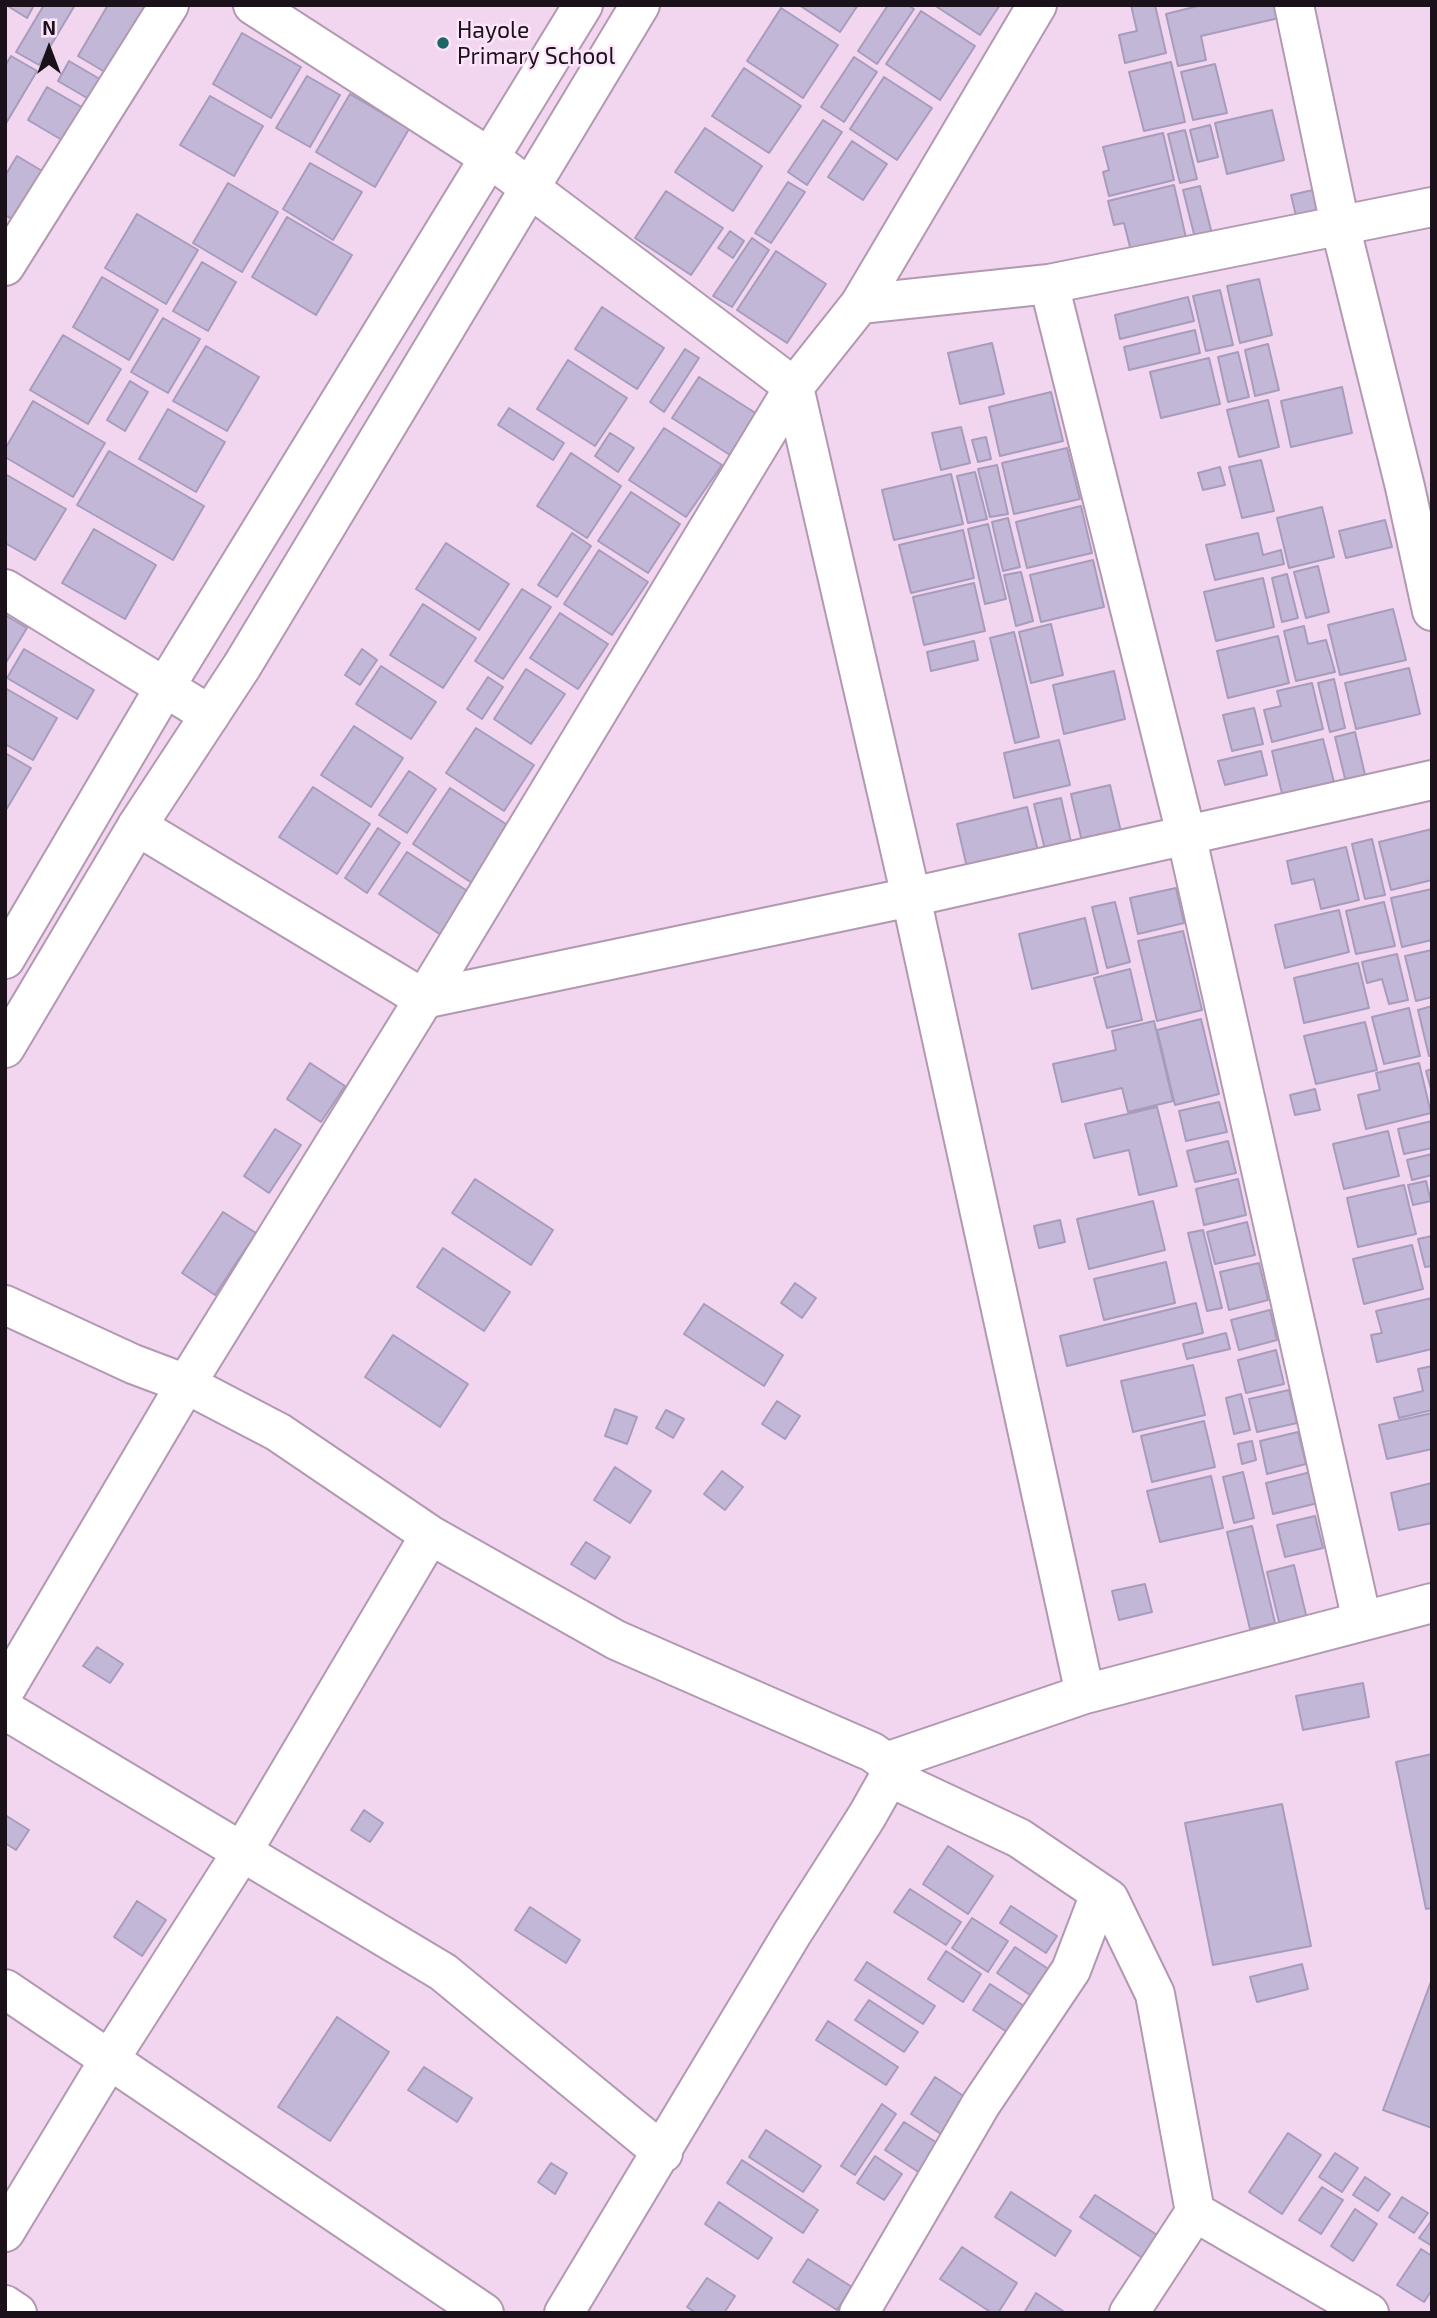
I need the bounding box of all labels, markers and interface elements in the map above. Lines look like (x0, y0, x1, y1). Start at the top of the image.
north arrow (14, 14, 84, 84)
text: N (42, 16, 56, 39)
place label: Hayole Primary School (457, 16, 615, 70)
marker: Hayole Primary School (435, 35, 451, 51)

